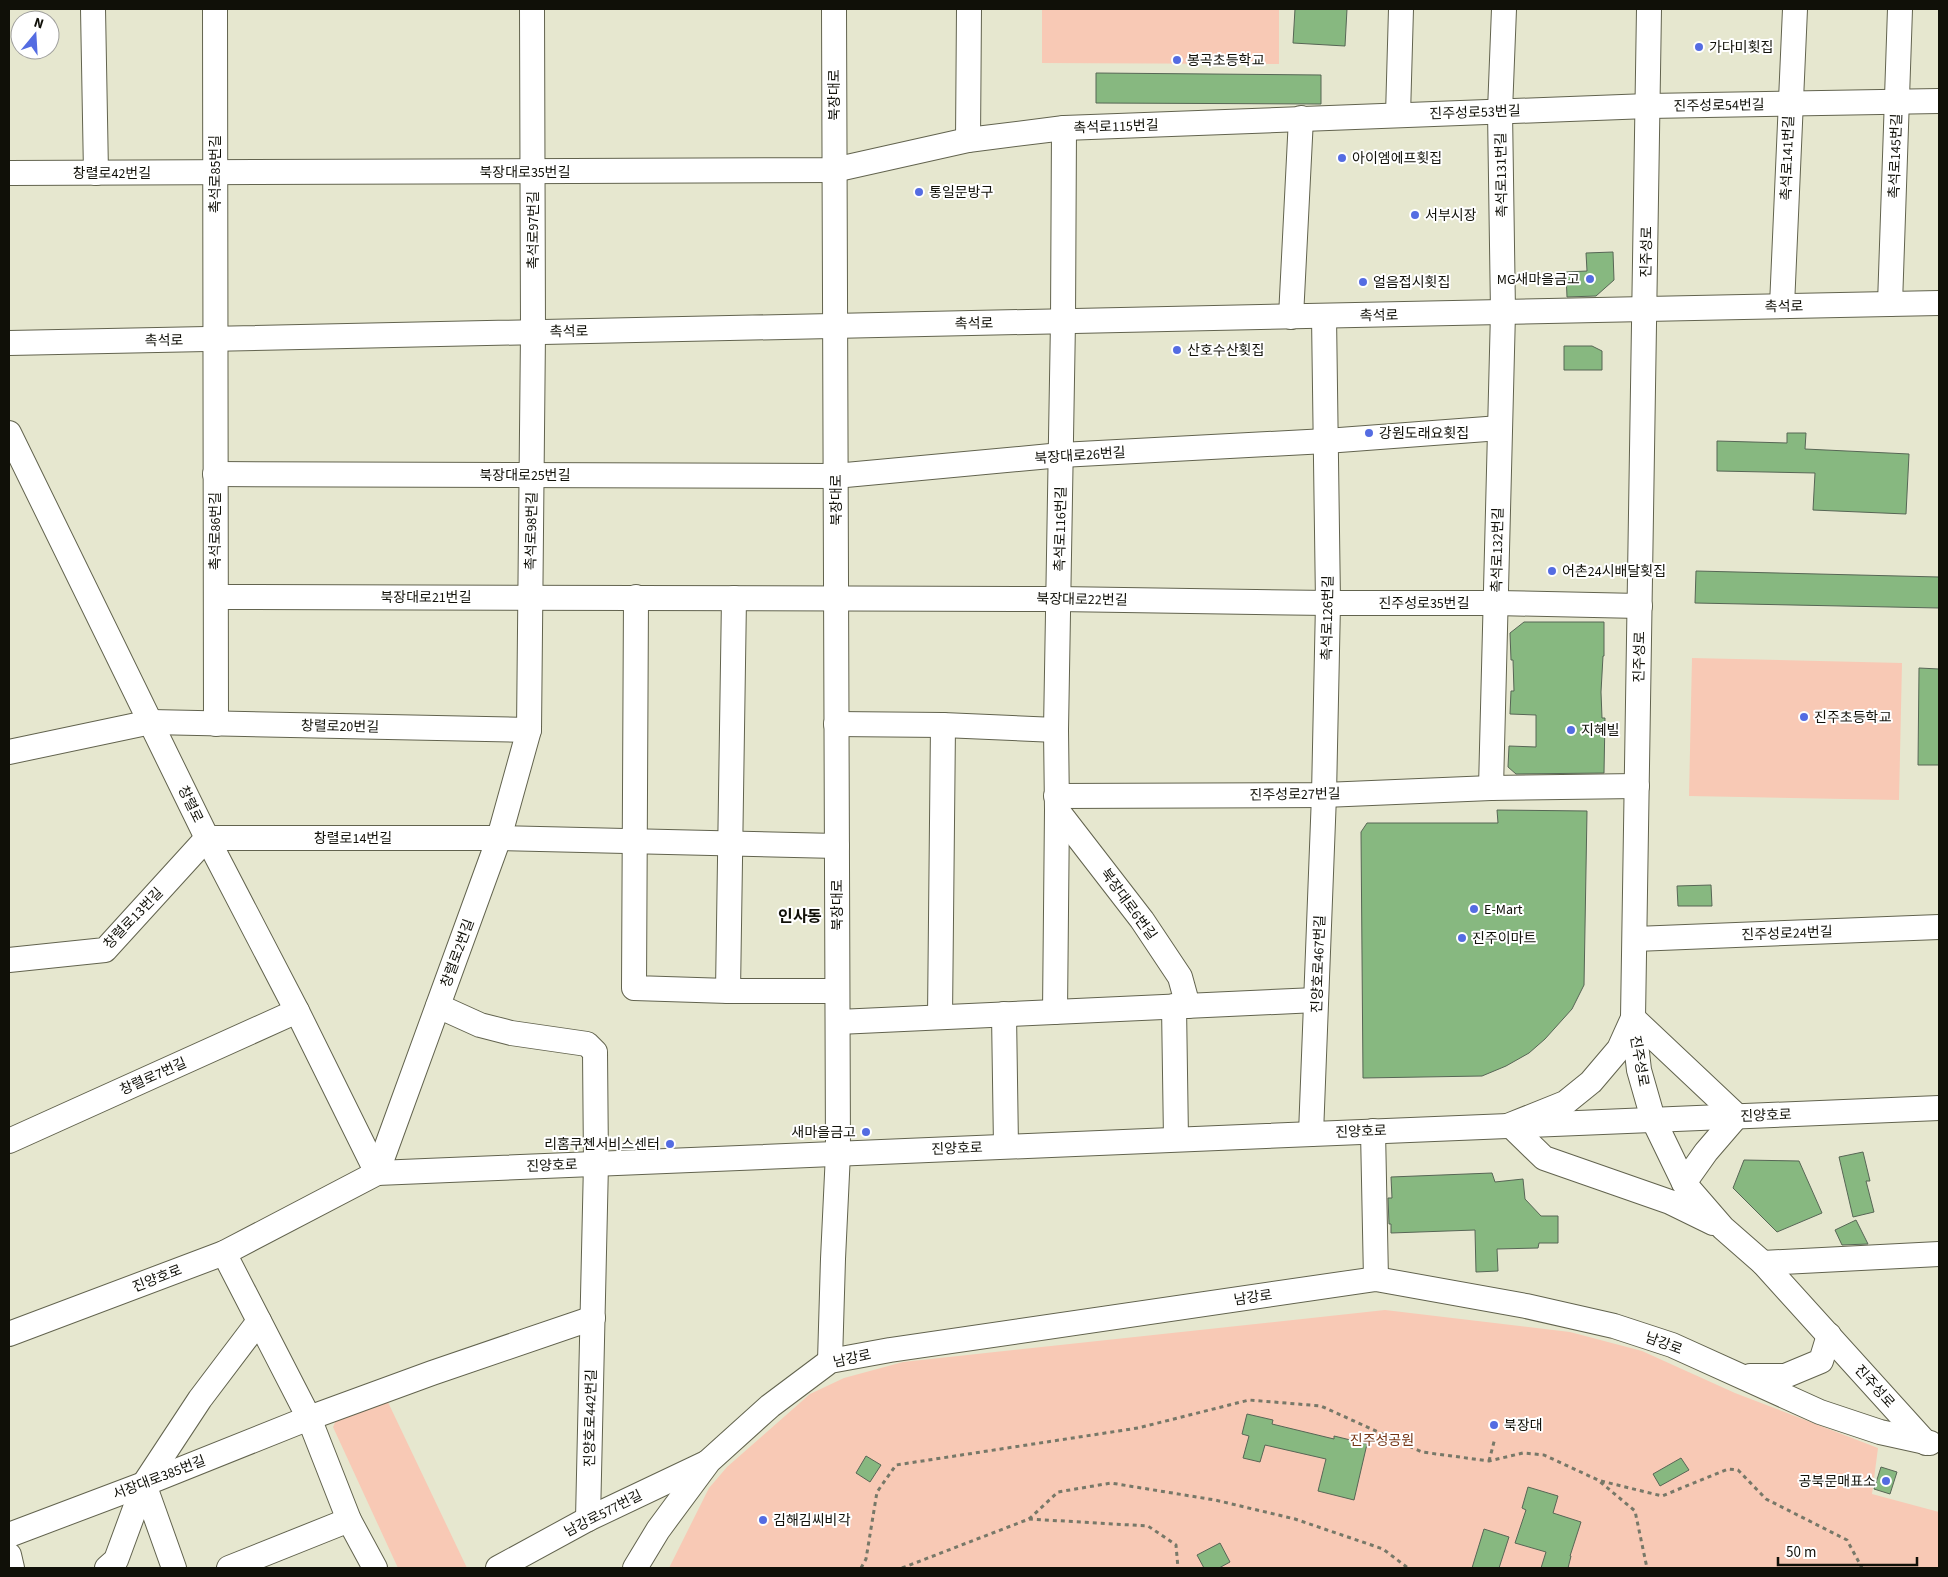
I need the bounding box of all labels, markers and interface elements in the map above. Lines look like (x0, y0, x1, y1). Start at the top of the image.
north arrow (10, 10, 60, 60)
text: N (31, 13, 46, 35)
place label: 가다미횟집 (1709, 38, 1773, 58)
marker: 가다미횟집 (1693, 41, 1705, 53)
place label: 봉곡초등학교 (1187, 51, 1264, 71)
marker: 봉곡초등학교 (1171, 54, 1183, 66)
street label: 북장대로 (825, 69, 845, 121)
street label: 진주성로54번길 (1673, 95, 1765, 117)
street label: 진주성로53번길 (1429, 101, 1521, 125)
street label: 촉석로145번길 (1885, 113, 1907, 199)
street label: 촉석로141번길 (1777, 115, 1799, 201)
street label: 촉석로115번길 (1073, 116, 1159, 138)
street label: 촉석로131번길 (1491, 132, 1513, 218)
street label: 촉석로85번길 (206, 135, 226, 213)
place label: 아이엠에프횟집 (1352, 149, 1442, 169)
marker: 아이엠에프횟집 (1336, 152, 1348, 164)
street label: 북장대로35번길 (479, 163, 571, 183)
street label: 창렬로42번길 (73, 164, 151, 184)
place label: 통일문방구 (929, 183, 994, 203)
marker: 통일문방구 (913, 186, 925, 198)
street label: 촉석로97번길 (524, 191, 544, 269)
place label: 서부시장 (1425, 206, 1477, 226)
marker: 서부시장 (1409, 209, 1421, 221)
street label: 진주성로 (1637, 226, 1657, 278)
place label: MG새마을금고 (1497, 270, 1580, 290)
place label: 얼음접시횟집 (1373, 273, 1450, 293)
marker: MG새마을금고 (1584, 273, 1596, 285)
marker: 얼음접시횟집 (1357, 276, 1369, 288)
street label: 촉석로 (1765, 297, 1804, 317)
street label: 촉석로 (1360, 306, 1399, 326)
street label: 촉석로 (955, 314, 994, 334)
street label: 촉석로 (550, 322, 589, 342)
street label: 촉석로 (145, 331, 184, 351)
place label: 산호수산횟집 (1187, 341, 1264, 361)
marker: 산호수산횟집 (1171, 344, 1183, 356)
place label: 강원도래요횟집 (1379, 424, 1469, 444)
marker: 강원도래요횟집 (1363, 427, 1375, 439)
street label: 북장대로26번길 (1034, 443, 1126, 469)
street label: 북장대로25번길 (479, 466, 571, 486)
street label: 북장대로 (827, 474, 847, 526)
street label: 촉석로116번길 (1050, 486, 1072, 572)
street label: 촉석로86번길 (206, 492, 226, 570)
street label: 촉석로98번길 (521, 492, 543, 570)
street label: 촉석로132번길 (1487, 507, 1509, 593)
place label: 어촌24시배달횟집 (1562, 562, 1666, 582)
marker: 어촌24시배달횟집 (1546, 565, 1558, 577)
street label: 촉석로126번길 (1317, 575, 1339, 661)
street label: 북장대로21번길 (380, 588, 472, 608)
street label: 북장대로22번길 (1036, 589, 1128, 611)
street label: 진주성로35번길 (1378, 594, 1470, 614)
street label: 진주성로 (1630, 631, 1650, 683)
place label: 진주초등학교 (1814, 708, 1891, 728)
marker: 진주초등학교 (1798, 711, 1810, 723)
street label: 창렬로20번길 (301, 716, 379, 738)
place label: 지혜빌 (1581, 721, 1620, 741)
marker: 지혜빌 (1565, 724, 1577, 736)
street label: 창렬로 (173, 783, 208, 826)
street label: 진주성로27번길 (1249, 784, 1341, 806)
street label: 창렬로14번길 (314, 829, 392, 849)
street label: 북장대로6번길 (1095, 865, 1161, 945)
street label: 북장대로 (828, 879, 848, 931)
street label: 창렬로13번길 (99, 884, 168, 954)
place label: E-Mart (1484, 900, 1523, 920)
marker: E-Mart (1468, 903, 1480, 915)
district label: 인사동 (778, 906, 822, 928)
street label: 진양호로467번길 (1307, 915, 1331, 1013)
street label: 창렬로2번길 (436, 916, 480, 990)
street label: 진주성로24번길 (1741, 922, 1833, 946)
place label: 진주이마트 (1472, 929, 1537, 949)
marker: 진주이마트 (1456, 932, 1468, 944)
street label: 진주성로 (1625, 1034, 1653, 1088)
street label: 창렬로7번길 (117, 1053, 190, 1101)
street label: 진양호로 (1740, 1105, 1792, 1127)
street label: 진양호로 (1335, 1121, 1387, 1143)
place label: 새마을금고 (792, 1123, 856, 1143)
marker: 새마을금고 (860, 1126, 872, 1138)
place label: 리홈쿠첸서비스센터 (544, 1135, 660, 1155)
marker: 리홈쿠첸서비스센터 (664, 1138, 676, 1150)
street label: 진양호로 (931, 1138, 983, 1160)
street label: 진양호로 (526, 1155, 578, 1177)
street label: 진양호로 (130, 1260, 185, 1298)
street label: 남강로 (1233, 1285, 1274, 1311)
street label: 남강로 (1642, 1328, 1685, 1360)
street label: 남강로 (831, 1345, 873, 1373)
street label: 진주성로 (1850, 1361, 1899, 1413)
street label: 진양호로442번길 (580, 1369, 602, 1467)
place label: 북장대 (1504, 1416, 1543, 1436)
marker: 북장대 (1488, 1419, 1500, 1431)
park label: 진주성공원 (1350, 1431, 1414, 1451)
street label: 서장대로385번길 (110, 1451, 209, 1505)
place label: 공북문매표소 (1799, 1472, 1876, 1492)
marker: 공북문매표소 (1880, 1475, 1892, 1487)
street label: 남강로577번길 (561, 1486, 646, 1542)
place label: 김해김씨비각 (773, 1511, 850, 1531)
marker: 김해김씨비각 (757, 1514, 769, 1526)
scale bar (1778, 1534, 1917, 1566)
text: 50 m (1786, 1542, 1816, 1563)

